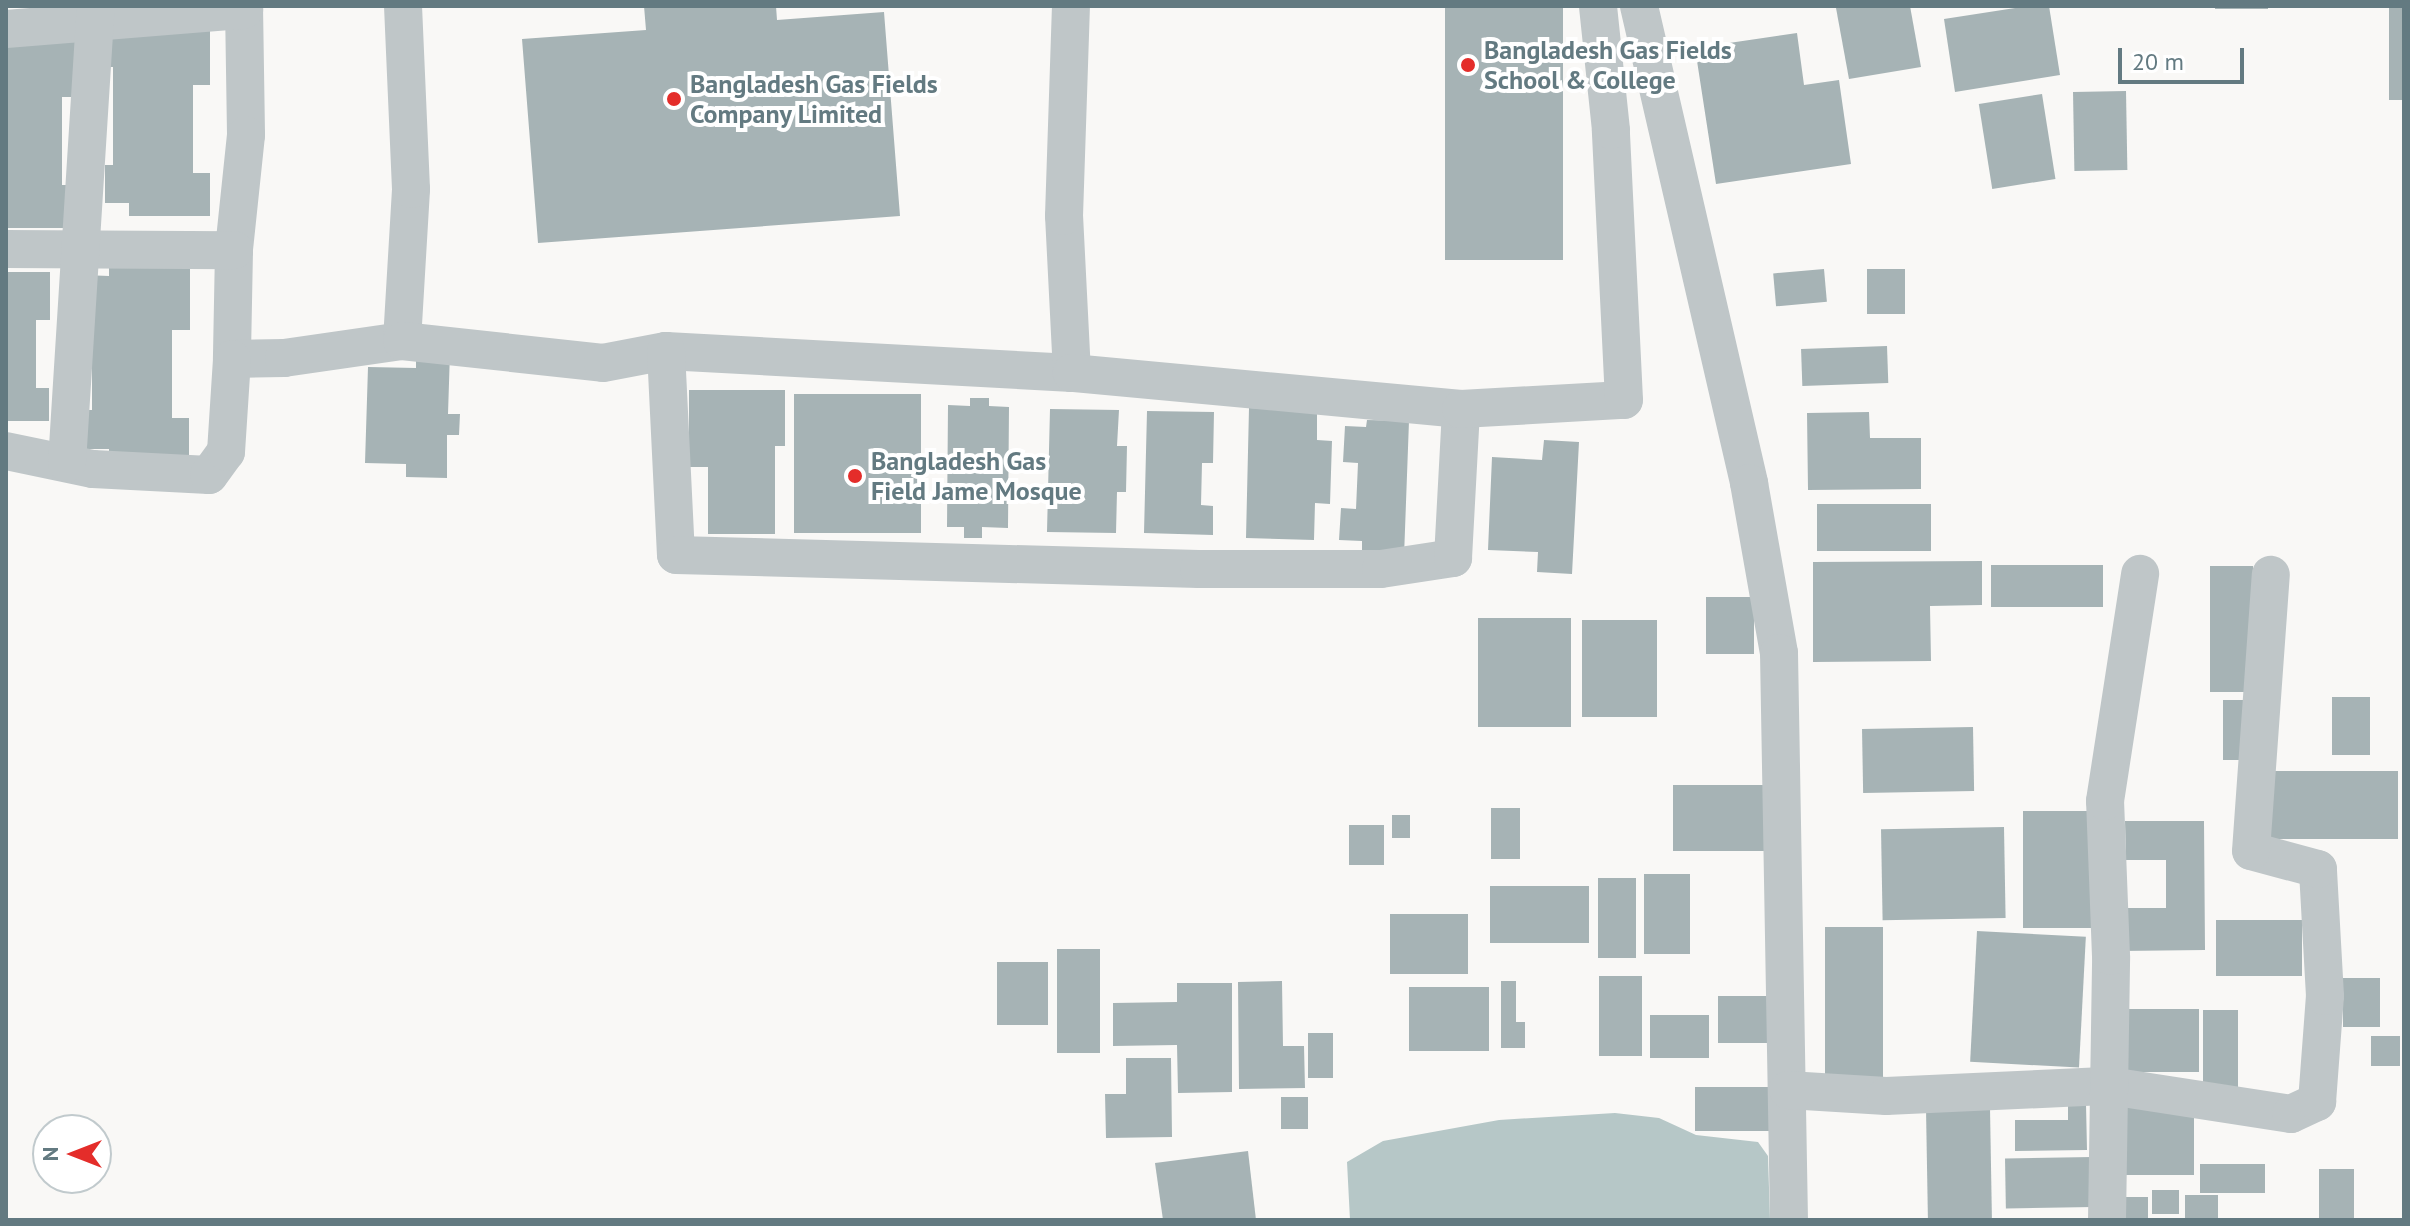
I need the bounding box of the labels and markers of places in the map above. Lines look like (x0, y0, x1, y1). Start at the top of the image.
place label: Bangladesh Gas Fields School & College (1484, 34, 1732, 96)
marker: Bangladesh Gas Fields School & College (1459, 56, 1477, 74)
place label: Bangladesh Gas Fields Company Limited (690, 68, 938, 130)
marker: Bangladesh Gas Fields Company Limited (665, 90, 683, 108)
place label: Bangladesh Gas Field Jame Mosque (871, 445, 1082, 506)
marker: Bangladesh Gas Field Jame Mosque (846, 467, 864, 485)

